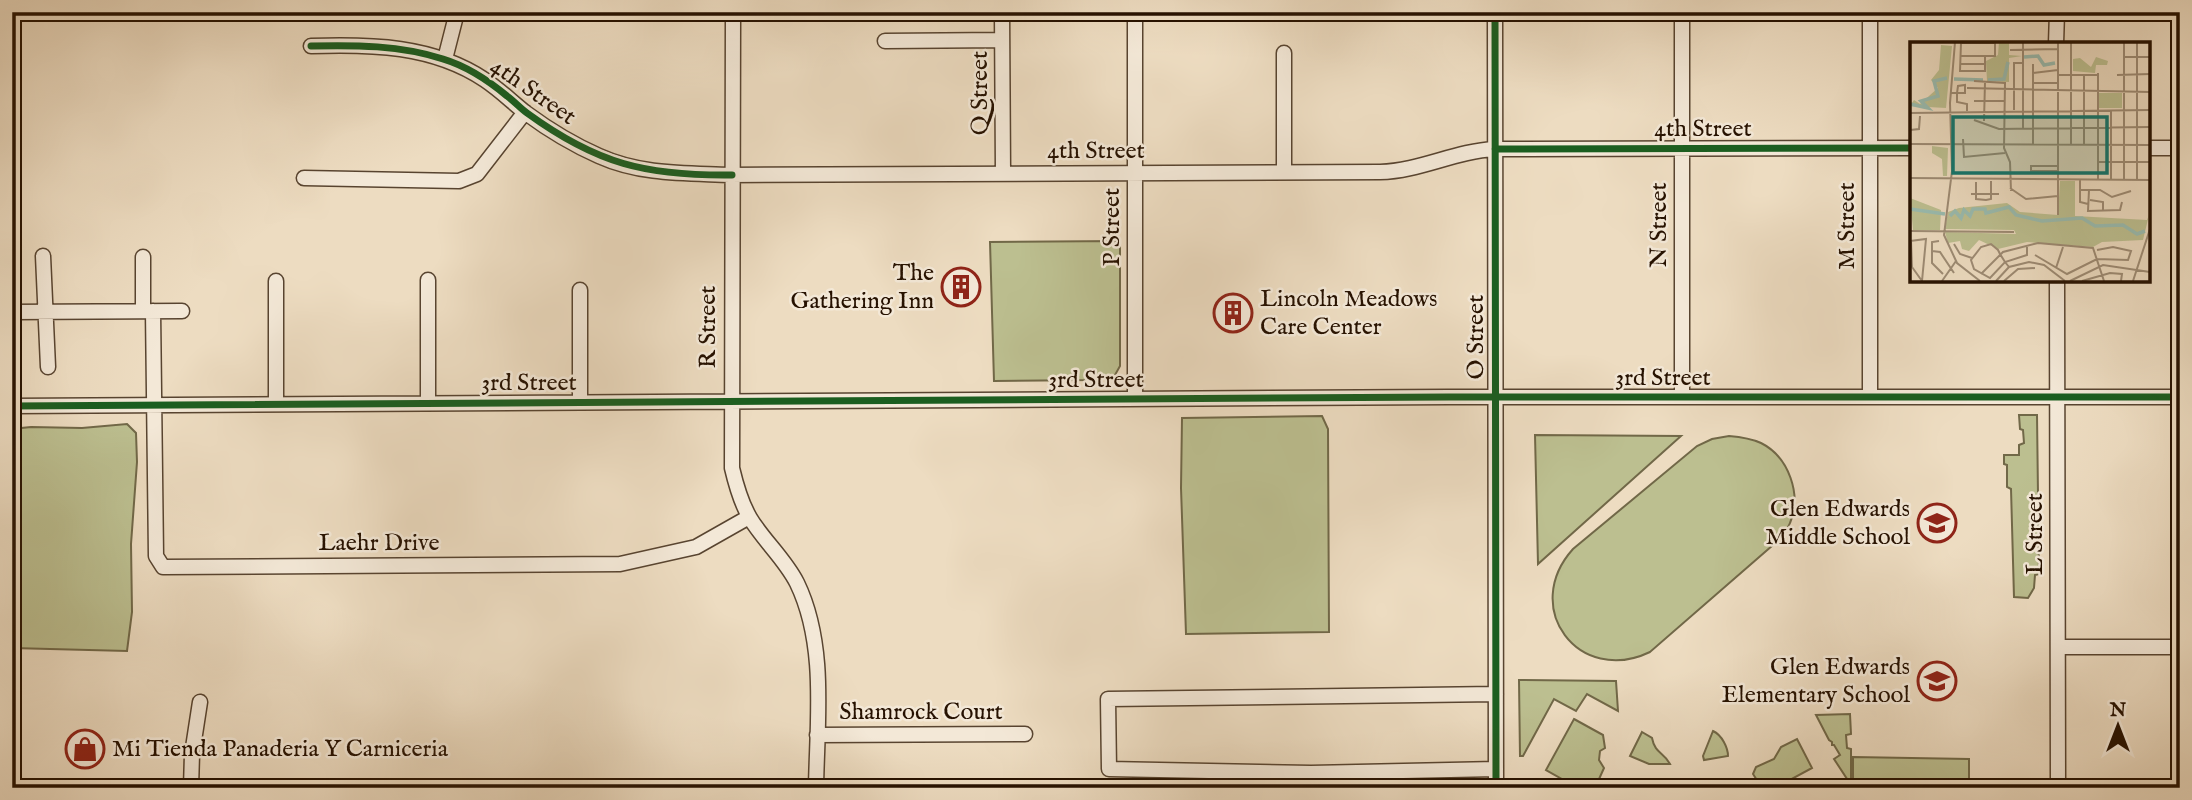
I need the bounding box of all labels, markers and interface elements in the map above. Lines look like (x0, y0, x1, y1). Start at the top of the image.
inset map (1910, 42, 2150, 282)
street label: 4th Street (484, 51, 582, 133)
street label: Q Street (965, 51, 996, 135)
street label: 4th Street (1654, 114, 1752, 145)
street label: 4th Street (1047, 136, 1145, 167)
street label: N Street (1644, 182, 1675, 268)
street label: M Street (1832, 182, 1863, 270)
street label: P Street (1097, 188, 1128, 266)
place label: The Gathering Inn (790, 258, 934, 317)
building icon: The Gathering Inn (940, 266, 982, 308)
place label: Lincoln Meadows Care Center (1260, 284, 1437, 343)
street label: R Street (693, 285, 724, 369)
building icon: Lincoln Meadows Care Center (1212, 292, 1254, 334)
street label: O Street (1461, 295, 1492, 379)
street label: 3rd Street (1615, 363, 1711, 394)
street label: 3rd Street (1048, 365, 1144, 396)
street label: 3rd Street (481, 368, 577, 399)
street label: L Street (2020, 493, 2051, 575)
place label: Glen Edwards Middle School (1765, 494, 1910, 553)
school or university icon: Glen Edwards Middle School (1916, 502, 1958, 544)
street label: Laehr Drive (318, 528, 440, 559)
place label: Glen Edwards Elementary School (1722, 652, 1910, 711)
school or university icon: Glen Edwards Elementary School (1916, 660, 1958, 702)
north arrow (2084, 692, 2154, 762)
street label: Shamrock Court (839, 697, 1003, 728)
text: N (2109, 699, 2127, 723)
shop icon: Mi Tienda Panaderia Y Carniceria (64, 728, 106, 770)
place label: Mi Tienda Panaderia Y Carniceria (112, 734, 449, 765)

